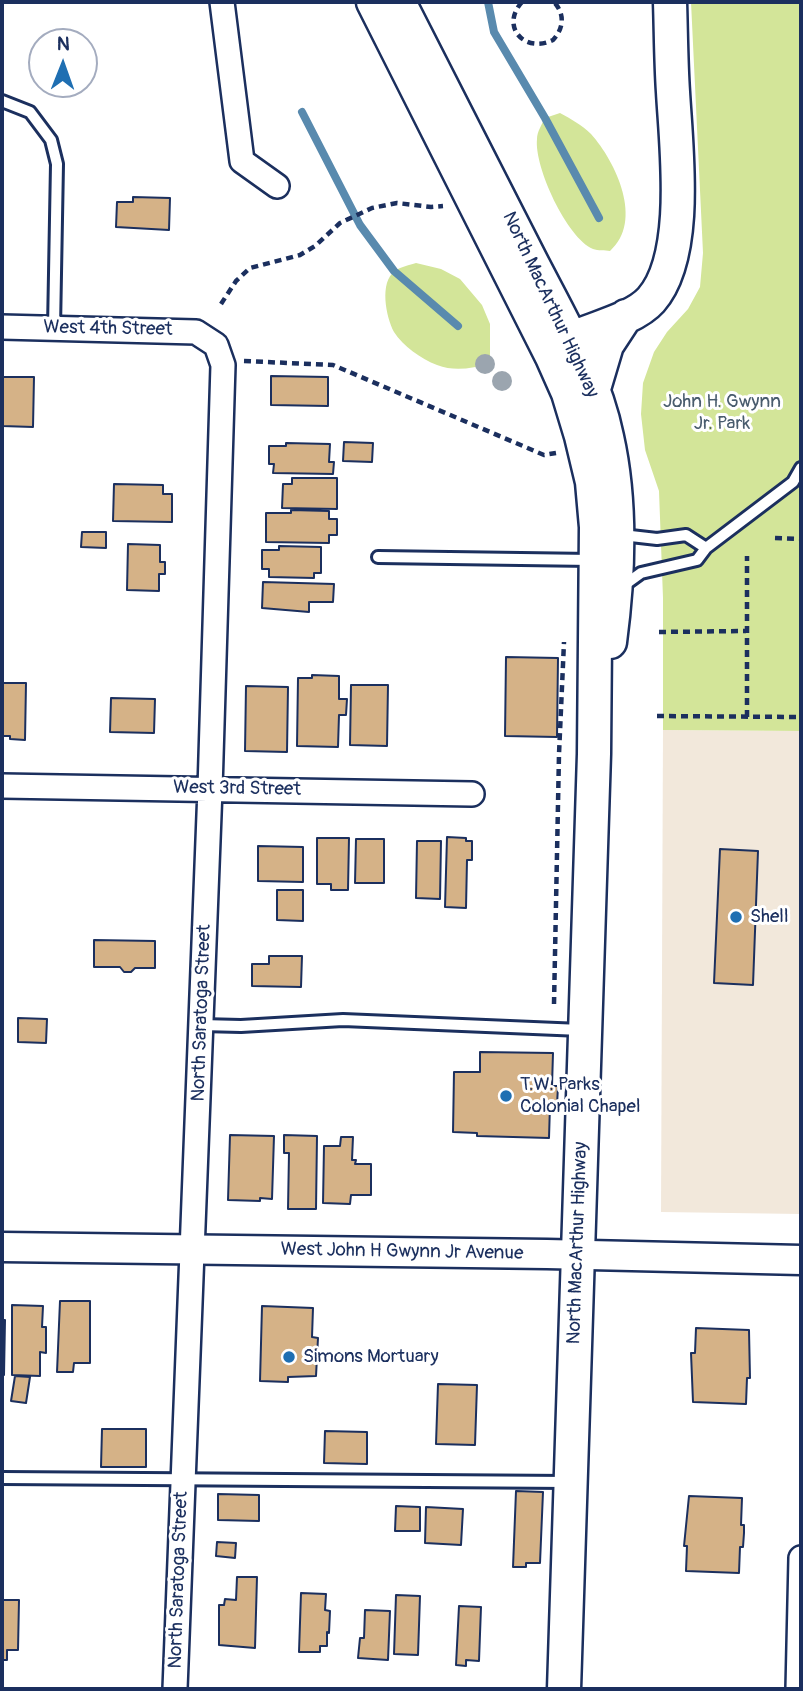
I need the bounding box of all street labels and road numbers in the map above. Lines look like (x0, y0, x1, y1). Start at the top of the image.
street label: North MacArthur Highway (497, 208, 603, 402)
street label: West 4th Street (43, 316, 173, 342)
street label: West 3rd Street (173, 776, 301, 802)
street label: North Saratoga Street (188, 924, 216, 1102)
street label: North MacArthur Highway (563, 1141, 593, 1345)
street label: West John H Gwynn Jr Avenue (280, 1238, 524, 1266)
street label: North Saratoga Street (165, 1491, 193, 1669)

